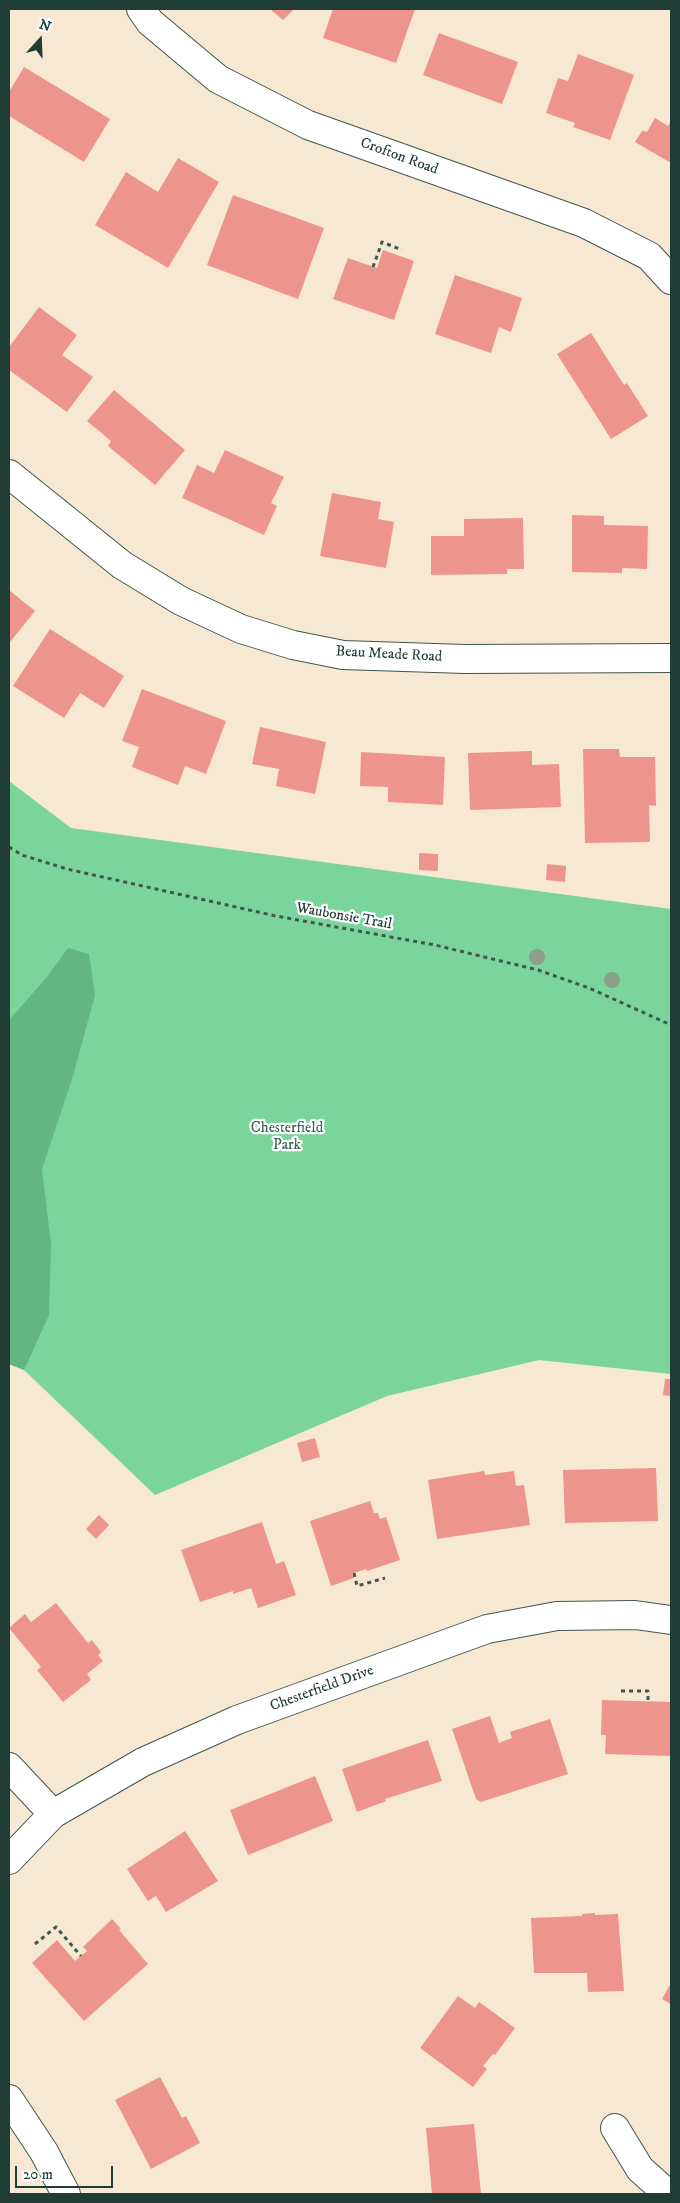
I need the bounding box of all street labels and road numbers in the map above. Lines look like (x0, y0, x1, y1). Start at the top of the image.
street label: Crofton Road (358, 135, 440, 179)
street label: Beau Meade Road (335, 643, 443, 667)
street label: Waubonsie Trail (295, 900, 393, 934)
street label: Chesterfield Drive (268, 1662, 376, 1716)

